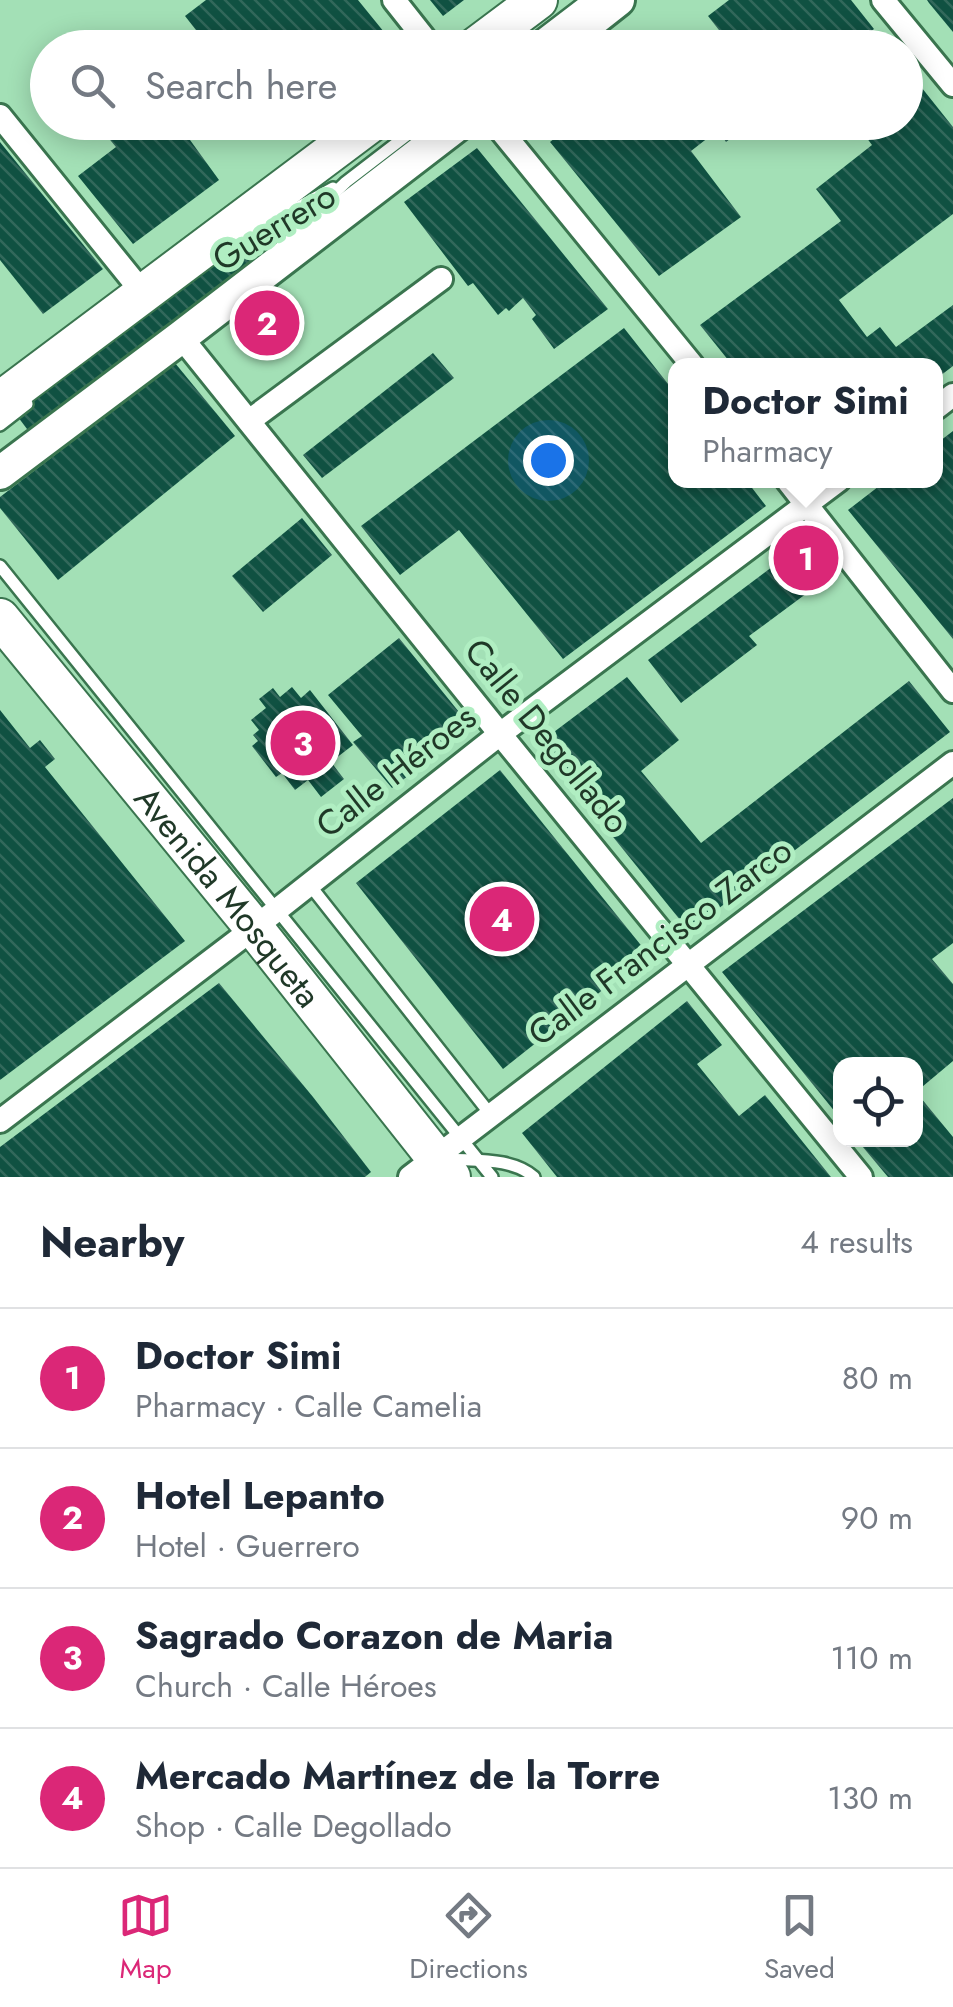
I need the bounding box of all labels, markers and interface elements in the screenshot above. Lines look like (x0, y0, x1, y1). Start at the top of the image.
search box (30, 30, 923, 140)
icon: search (65, 58, 120, 113)
text: Search here (145, 58, 337, 113)
street label: Guerrero (203, 171, 345, 283)
pin: 2 (234, 286, 300, 360)
popup (668, 358, 943, 488)
text: Doctor Simi (702, 373, 909, 428)
text: Pharmacy (702, 428, 833, 474)
your location (523, 435, 574, 486)
pin: 1 (774, 520, 838, 596)
street label: Calle Degollado (453, 628, 641, 844)
street label: Calle Héroes (305, 692, 487, 850)
pin: 3 (270, 706, 336, 780)
street label: Avenida Mosqueta (123, 775, 333, 1018)
street label: Calle Francisco Zarco (518, 826, 802, 1058)
pin: 4 (470, 882, 534, 956)
map controls (833, 1057, 923, 1147)
button: locate (833, 1057, 923, 1147)
text: Nearby (40, 1212, 184, 1273)
text: 4 results (800, 1219, 913, 1265)
text: Doctor Simi (135, 1328, 341, 1383)
text: 1 (64, 1355, 81, 1401)
text: 80 m (842, 1355, 913, 1401)
text: Pharmacy · Calle Camelia (135, 1383, 482, 1429)
text: Hotel Lepanto (135, 1468, 385, 1523)
text: 2 (62, 1495, 83, 1541)
text: 90 m (841, 1495, 913, 1541)
text: Hotel · Guerrero (135, 1523, 360, 1569)
text: Sagrado Corazon de Maria (135, 1608, 613, 1663)
text: 3 (63, 1635, 82, 1681)
text: 110 m (830, 1635, 913, 1681)
text: Church · Calle Héroes (135, 1663, 437, 1709)
text: Mercado Martínez de la Torre (135, 1748, 660, 1803)
text: 4 (61, 1775, 84, 1821)
text: 130 m (827, 1775, 913, 1821)
text: Shop · Calle Degollado (135, 1803, 452, 1849)
tab: Map (118, 1888, 173, 1989)
tab: Directions (409, 1888, 528, 1989)
tab: Saved (764, 1888, 835, 1989)

